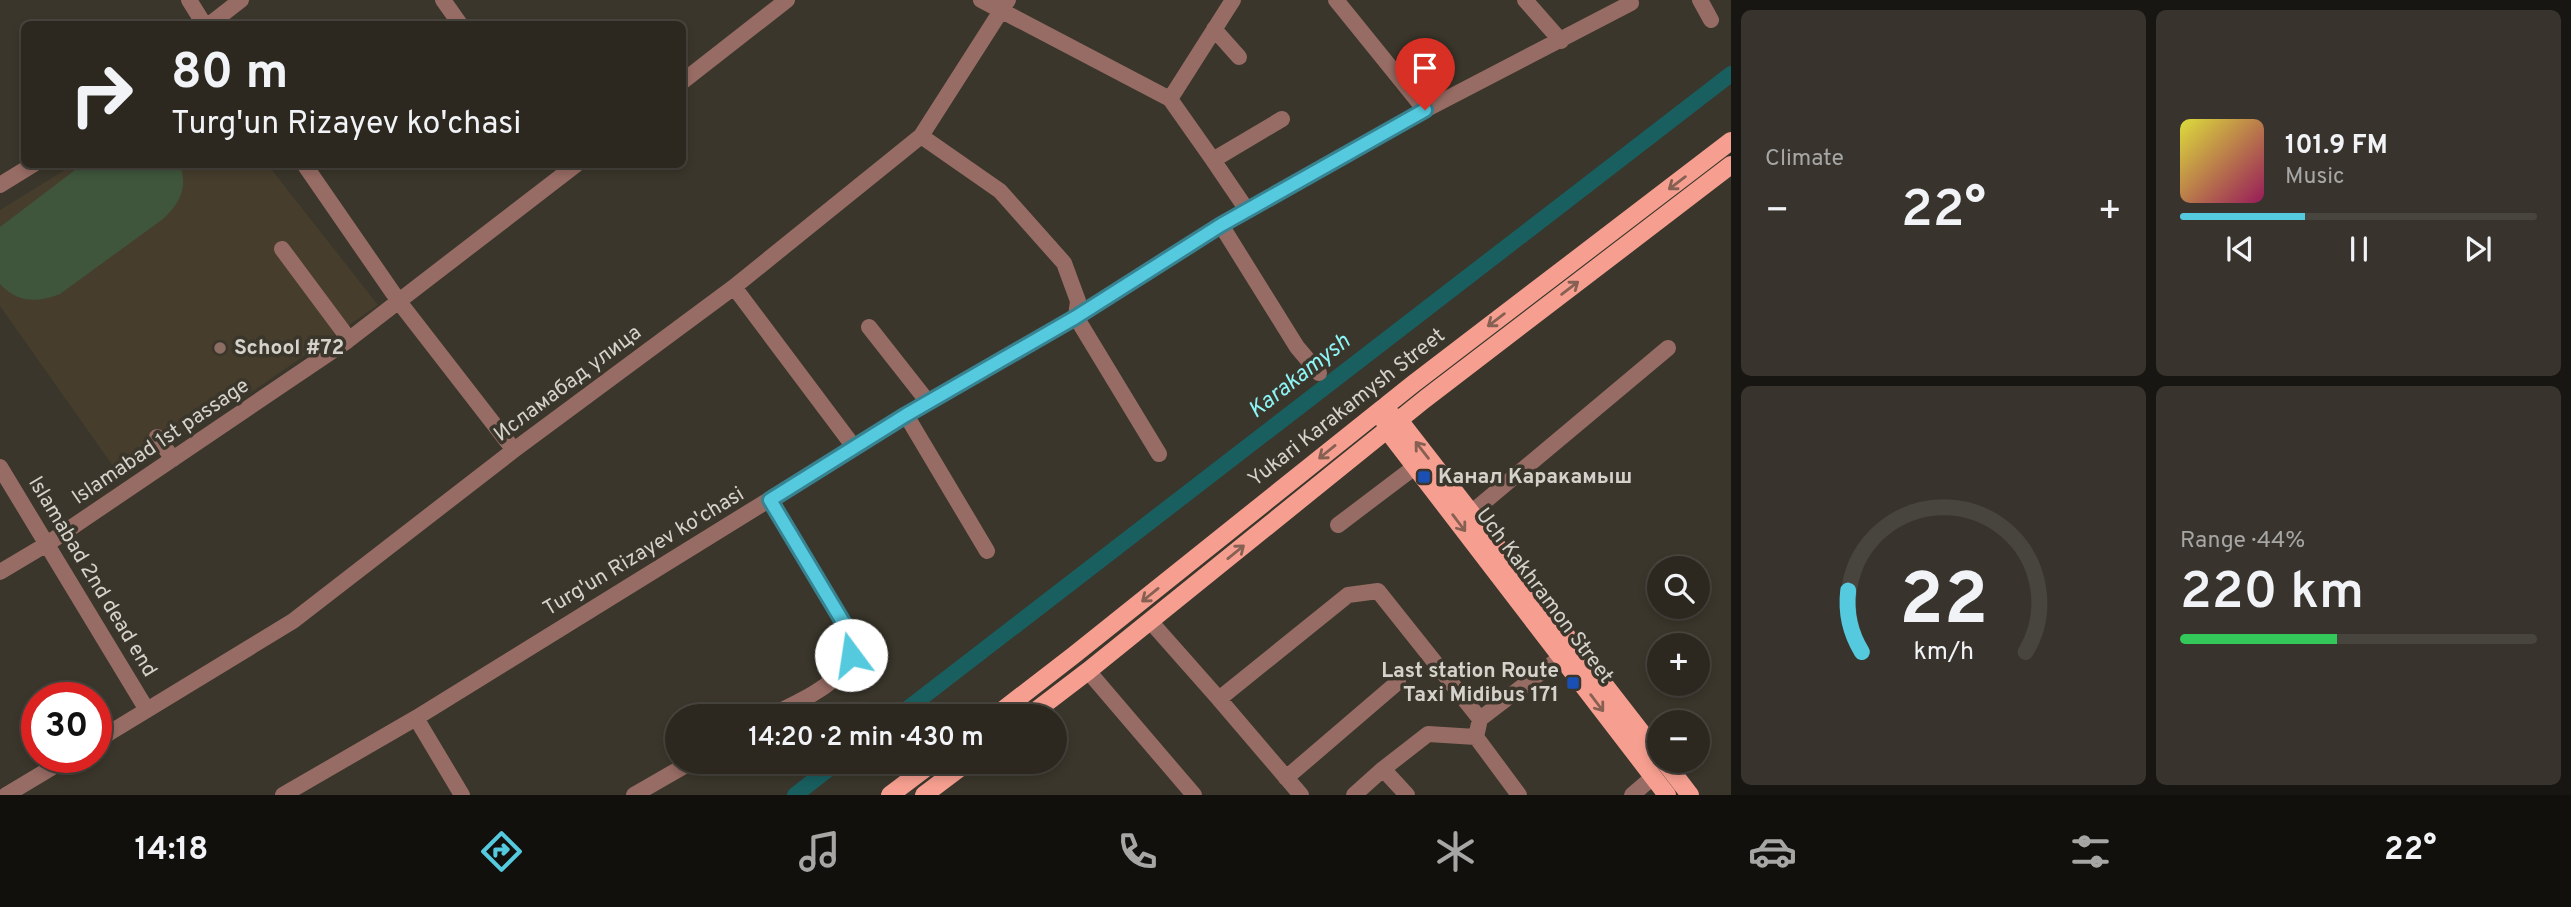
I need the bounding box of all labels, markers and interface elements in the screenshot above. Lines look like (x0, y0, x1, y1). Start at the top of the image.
pin (1395, 38, 1455, 110)
text: 80 m (171, 44, 288, 106)
icon: right (56, 49, 147, 140)
icon: arrive (1406, 49, 1444, 87)
text: Turg'un Rizayev ko'chasi (171, 105, 521, 145)
text: 101.9 FM (2285, 130, 2388, 163)
text: Climate (1765, 145, 1844, 174)
text: Music (2285, 163, 2345, 192)
one-way arrow (1668, 175, 1686, 190)
text: 22° (1901, 179, 1986, 245)
text: − (1765, 188, 1790, 237)
text: + (2097, 188, 2122, 237)
icon: previous (2221, 230, 2259, 268)
icon: pause (2340, 230, 2378, 268)
icon: next (2459, 230, 2497, 268)
one-way arrow (1560, 281, 1578, 296)
one-way arrow (1487, 313, 1505, 328)
street label: Исламабад улица (489, 320, 647, 448)
street label: Yukari Karakamysh Street (1243, 323, 1451, 493)
water label: Karakamysh (1243, 328, 1357, 426)
place label: School #72 (234, 335, 344, 362)
marker: School #72 (212, 340, 228, 356)
street label: Islamabad 1st passage (67, 373, 255, 511)
one-way arrow (1415, 440, 1430, 459)
one-way arrow (1319, 444, 1337, 460)
place label: Канал Каракамыш (1438, 464, 1632, 491)
marker: Канал Каракамыш (1416, 469, 1432, 485)
street label: Islamabad 2nd dead end (21, 472, 163, 682)
street label: Turg'un Rizayev ko'chasi (538, 481, 750, 623)
street label: Uch Kakhramon Street (1469, 503, 1619, 689)
one-way arrow (1451, 513, 1466, 531)
text: Range · 44% (2180, 527, 2305, 556)
one-way arrow (1227, 544, 1245, 559)
map controls (1647, 556, 1710, 773)
button: search (1647, 556, 1710, 619)
text: 22 (1899, 558, 1988, 650)
text: 220 km (2180, 561, 2364, 627)
one-way arrow (1142, 587, 1160, 602)
position arrow (814, 618, 888, 692)
button: + (1647, 633, 1710, 696)
text: km/h (1913, 636, 1974, 668)
place label: Last station Route Taxi Midibus 171 (1381, 658, 1559, 709)
marker: Last station Route Taxi Midibus 171 (1565, 675, 1581, 691)
speed limit sign: 30 (21, 682, 112, 773)
one-way arrow (1589, 694, 1604, 712)
button: − (1647, 710, 1710, 773)
text: 14:20 · 2 min · 430 m (748, 722, 984, 755)
icon: directions (477, 827, 526, 876)
icon: music (795, 827, 844, 876)
icon: phone (1113, 827, 1162, 876)
icon: climate (1431, 827, 1480, 876)
icon: car (1748, 827, 1797, 876)
icon: filters (2066, 827, 2115, 876)
text: 14:18 (134, 831, 209, 871)
text: 22° (2384, 831, 2437, 871)

